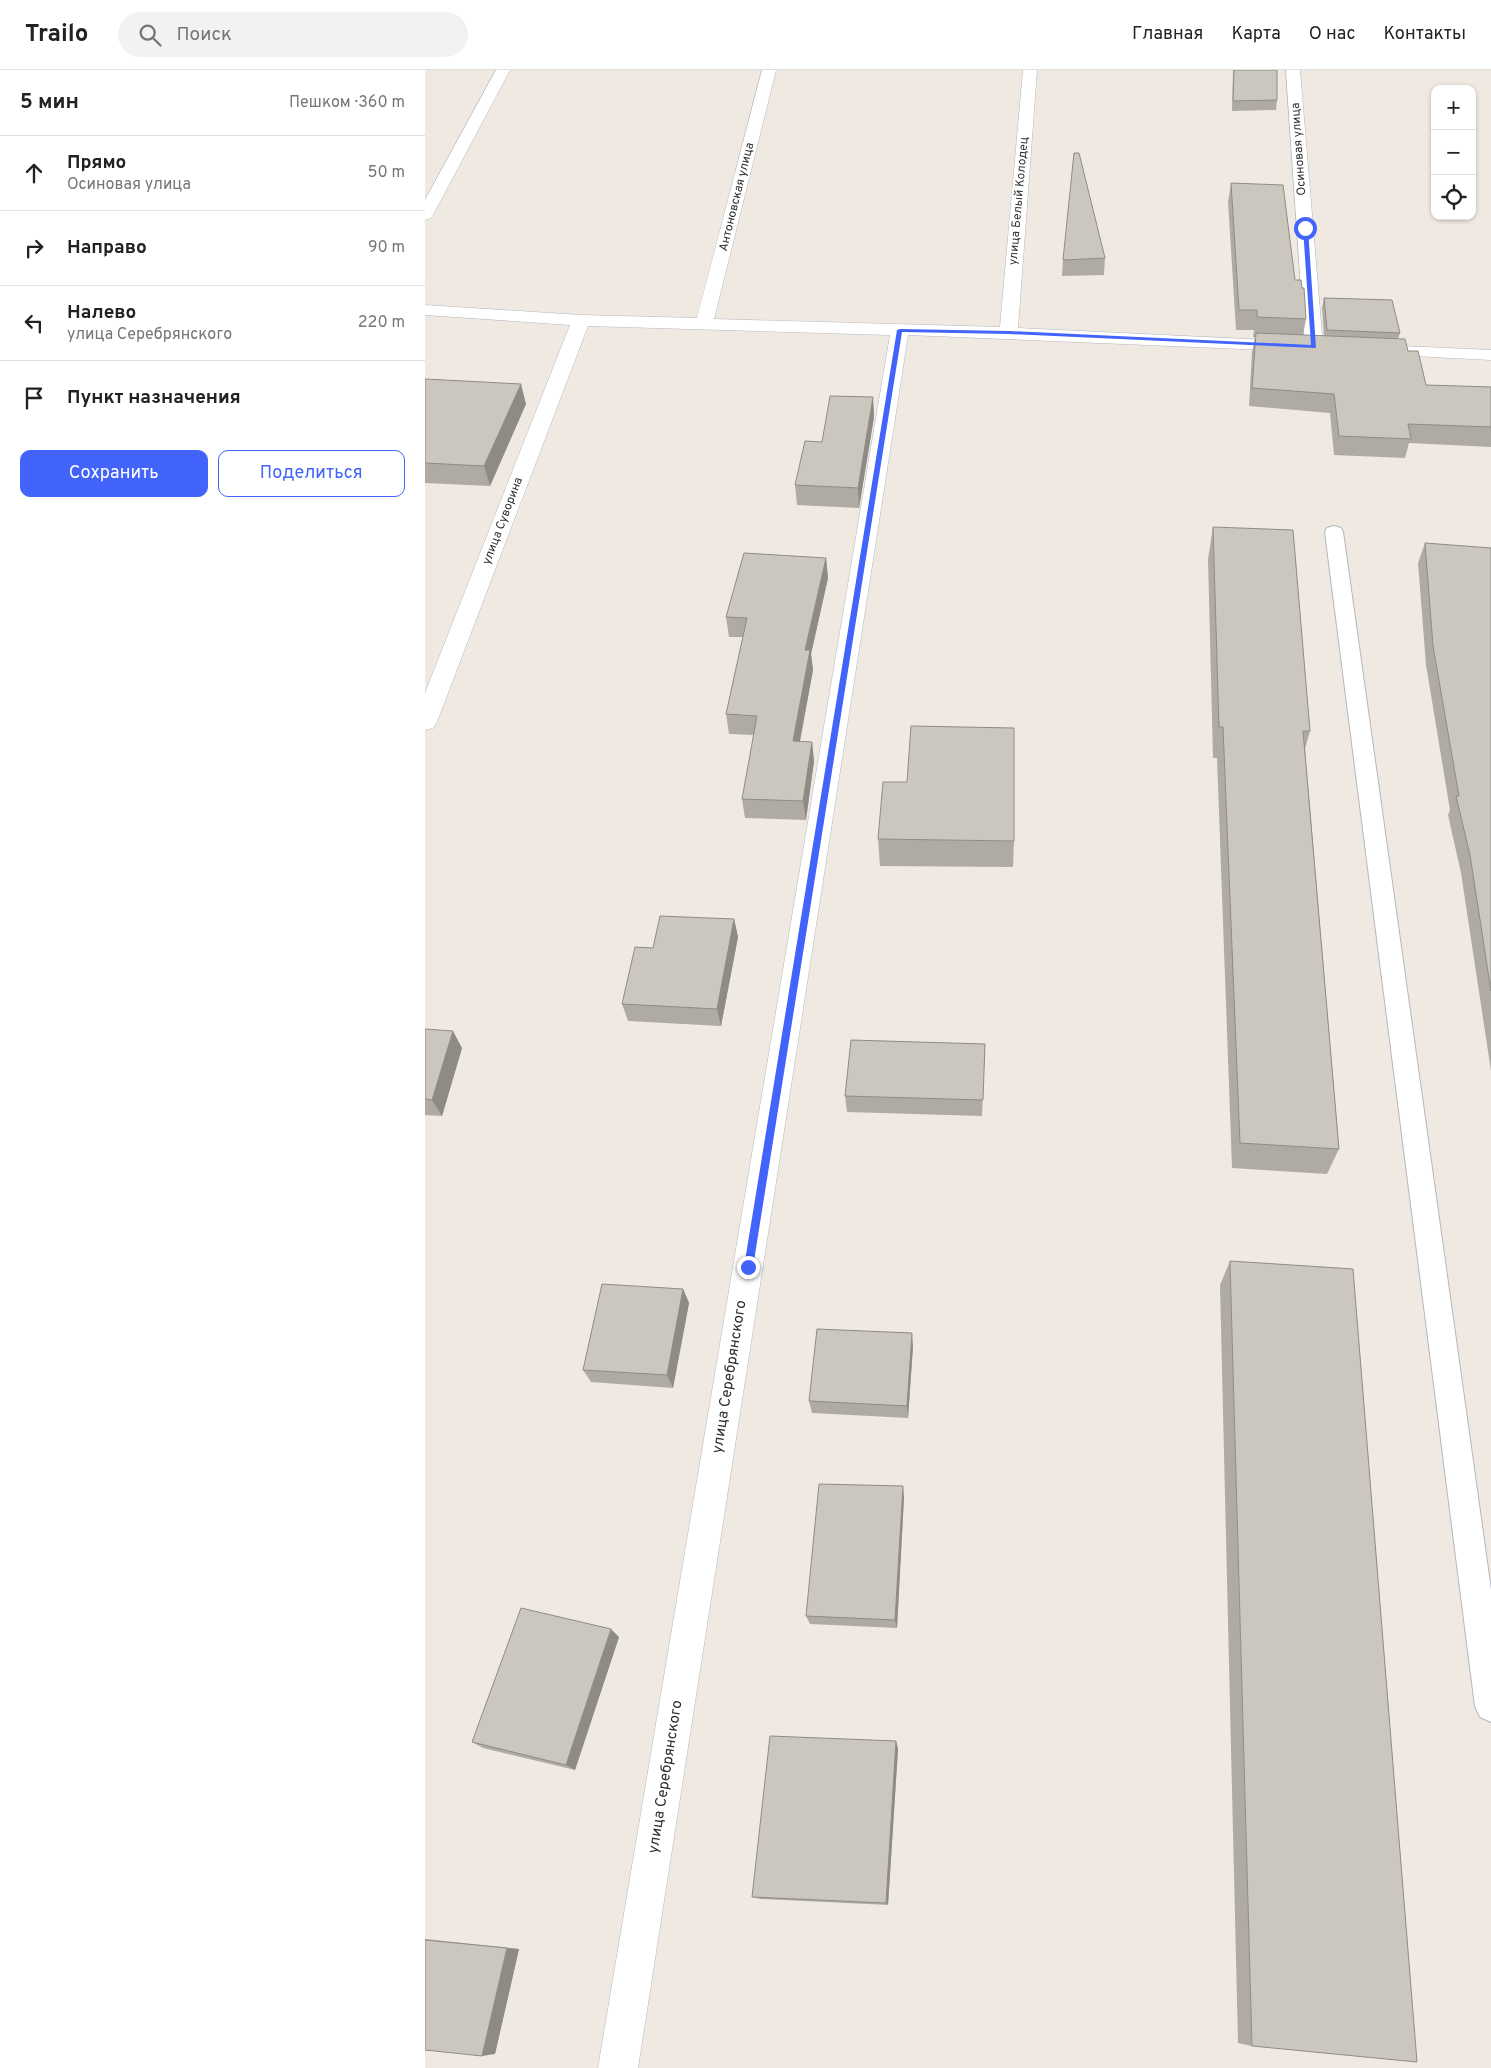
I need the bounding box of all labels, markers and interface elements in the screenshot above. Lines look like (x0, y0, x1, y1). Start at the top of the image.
search box (118, 12, 468, 57)
text: Trailo (25, 20, 88, 50)
icon: search (136, 21, 164, 49)
text: Поиск (176, 23, 232, 47)
text: Главная (1132, 23, 1203, 46)
text: Карта (1231, 23, 1281, 46)
text: О нас (1309, 23, 1355, 46)
text: Контакты (1383, 23, 1466, 46)
map controls (1431, 85, 1476, 220)
button: + (1431, 85, 1476, 130)
text: 5 мин (20, 89, 79, 116)
text: Пешком · 360 m (289, 93, 405, 113)
street label: Осиновая улица (1288, 102, 1310, 196)
button: − (1431, 130, 1476, 175)
street label: улица Белый Колодец (1005, 136, 1033, 266)
street label: Антоновская улица (716, 141, 758, 253)
text: Прямо (67, 151, 126, 175)
icon: ahead (20, 159, 48, 187)
text: 50 m (368, 163, 405, 183)
text: Осиновая улица (67, 175, 191, 195)
button: locate (1431, 175, 1476, 220)
route start (1294, 217, 1317, 240)
icon: right (20, 234, 48, 262)
text: Направо (67, 236, 147, 260)
text: 90 m (368, 238, 405, 258)
text: Налево (67, 301, 136, 325)
icon: left (20, 309, 48, 337)
text: 220 m (358, 313, 405, 333)
text: улица Серебрянского (67, 325, 232, 345)
icon: arrive (20, 384, 48, 412)
text: Пункт назначения (67, 386, 241, 410)
button: Сохранить (20, 450, 208, 497)
button: Поделиться (218, 450, 405, 497)
street label: улица Суворина (479, 475, 527, 567)
route end (737, 1256, 760, 1279)
street label: улица Серебрянского (709, 1299, 751, 1455)
street label: улица Серебрянского (645, 1699, 687, 1855)

